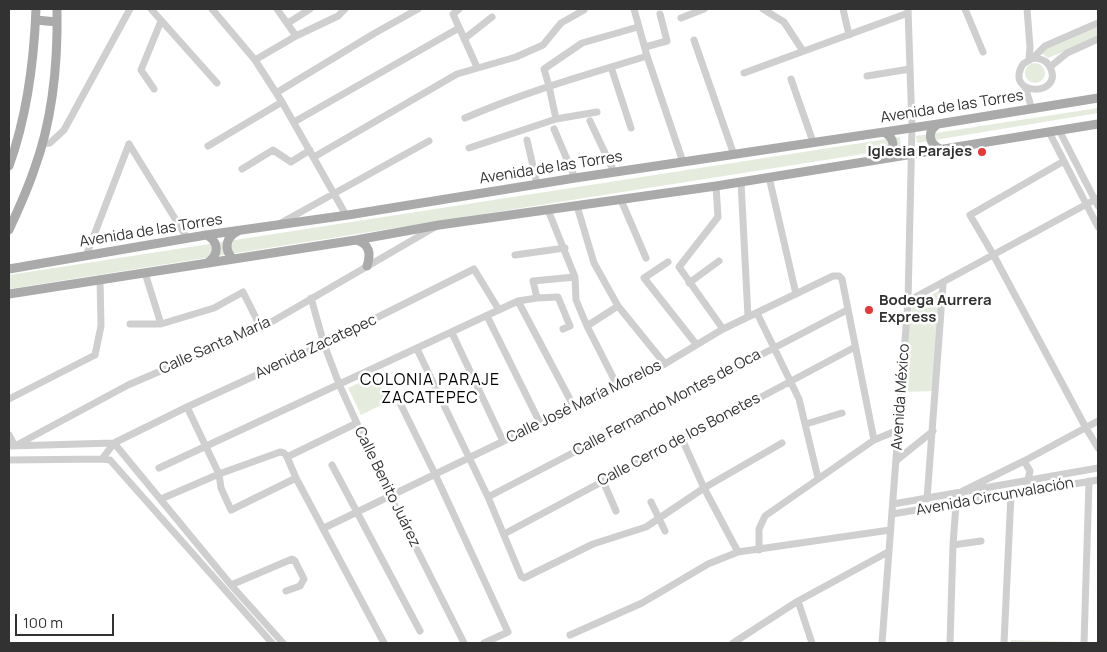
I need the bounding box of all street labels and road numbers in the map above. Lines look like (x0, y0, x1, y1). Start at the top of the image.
street label: Avenida de las Torres (879, 87, 1025, 127)
street label: Avenida de las Torres (478, 148, 624, 188)
street label: Avenida de las Torres (78, 211, 224, 251)
street label: Avenida Zacatepec (253, 311, 379, 383)
street label: Calle Santa María (157, 313, 273, 379)
street label: Avenida México (888, 343, 914, 451)
street label: Calle Fernando Montes de Oca (570, 346, 764, 460)
street label: Calle José María Morelos (504, 357, 664, 447)
street label: Calle Cerro de los Bonetes (595, 389, 763, 491)
street label: Calle Benito Juárez (350, 424, 424, 550)
street label: Avenida Circunvalación (915, 474, 1075, 520)

